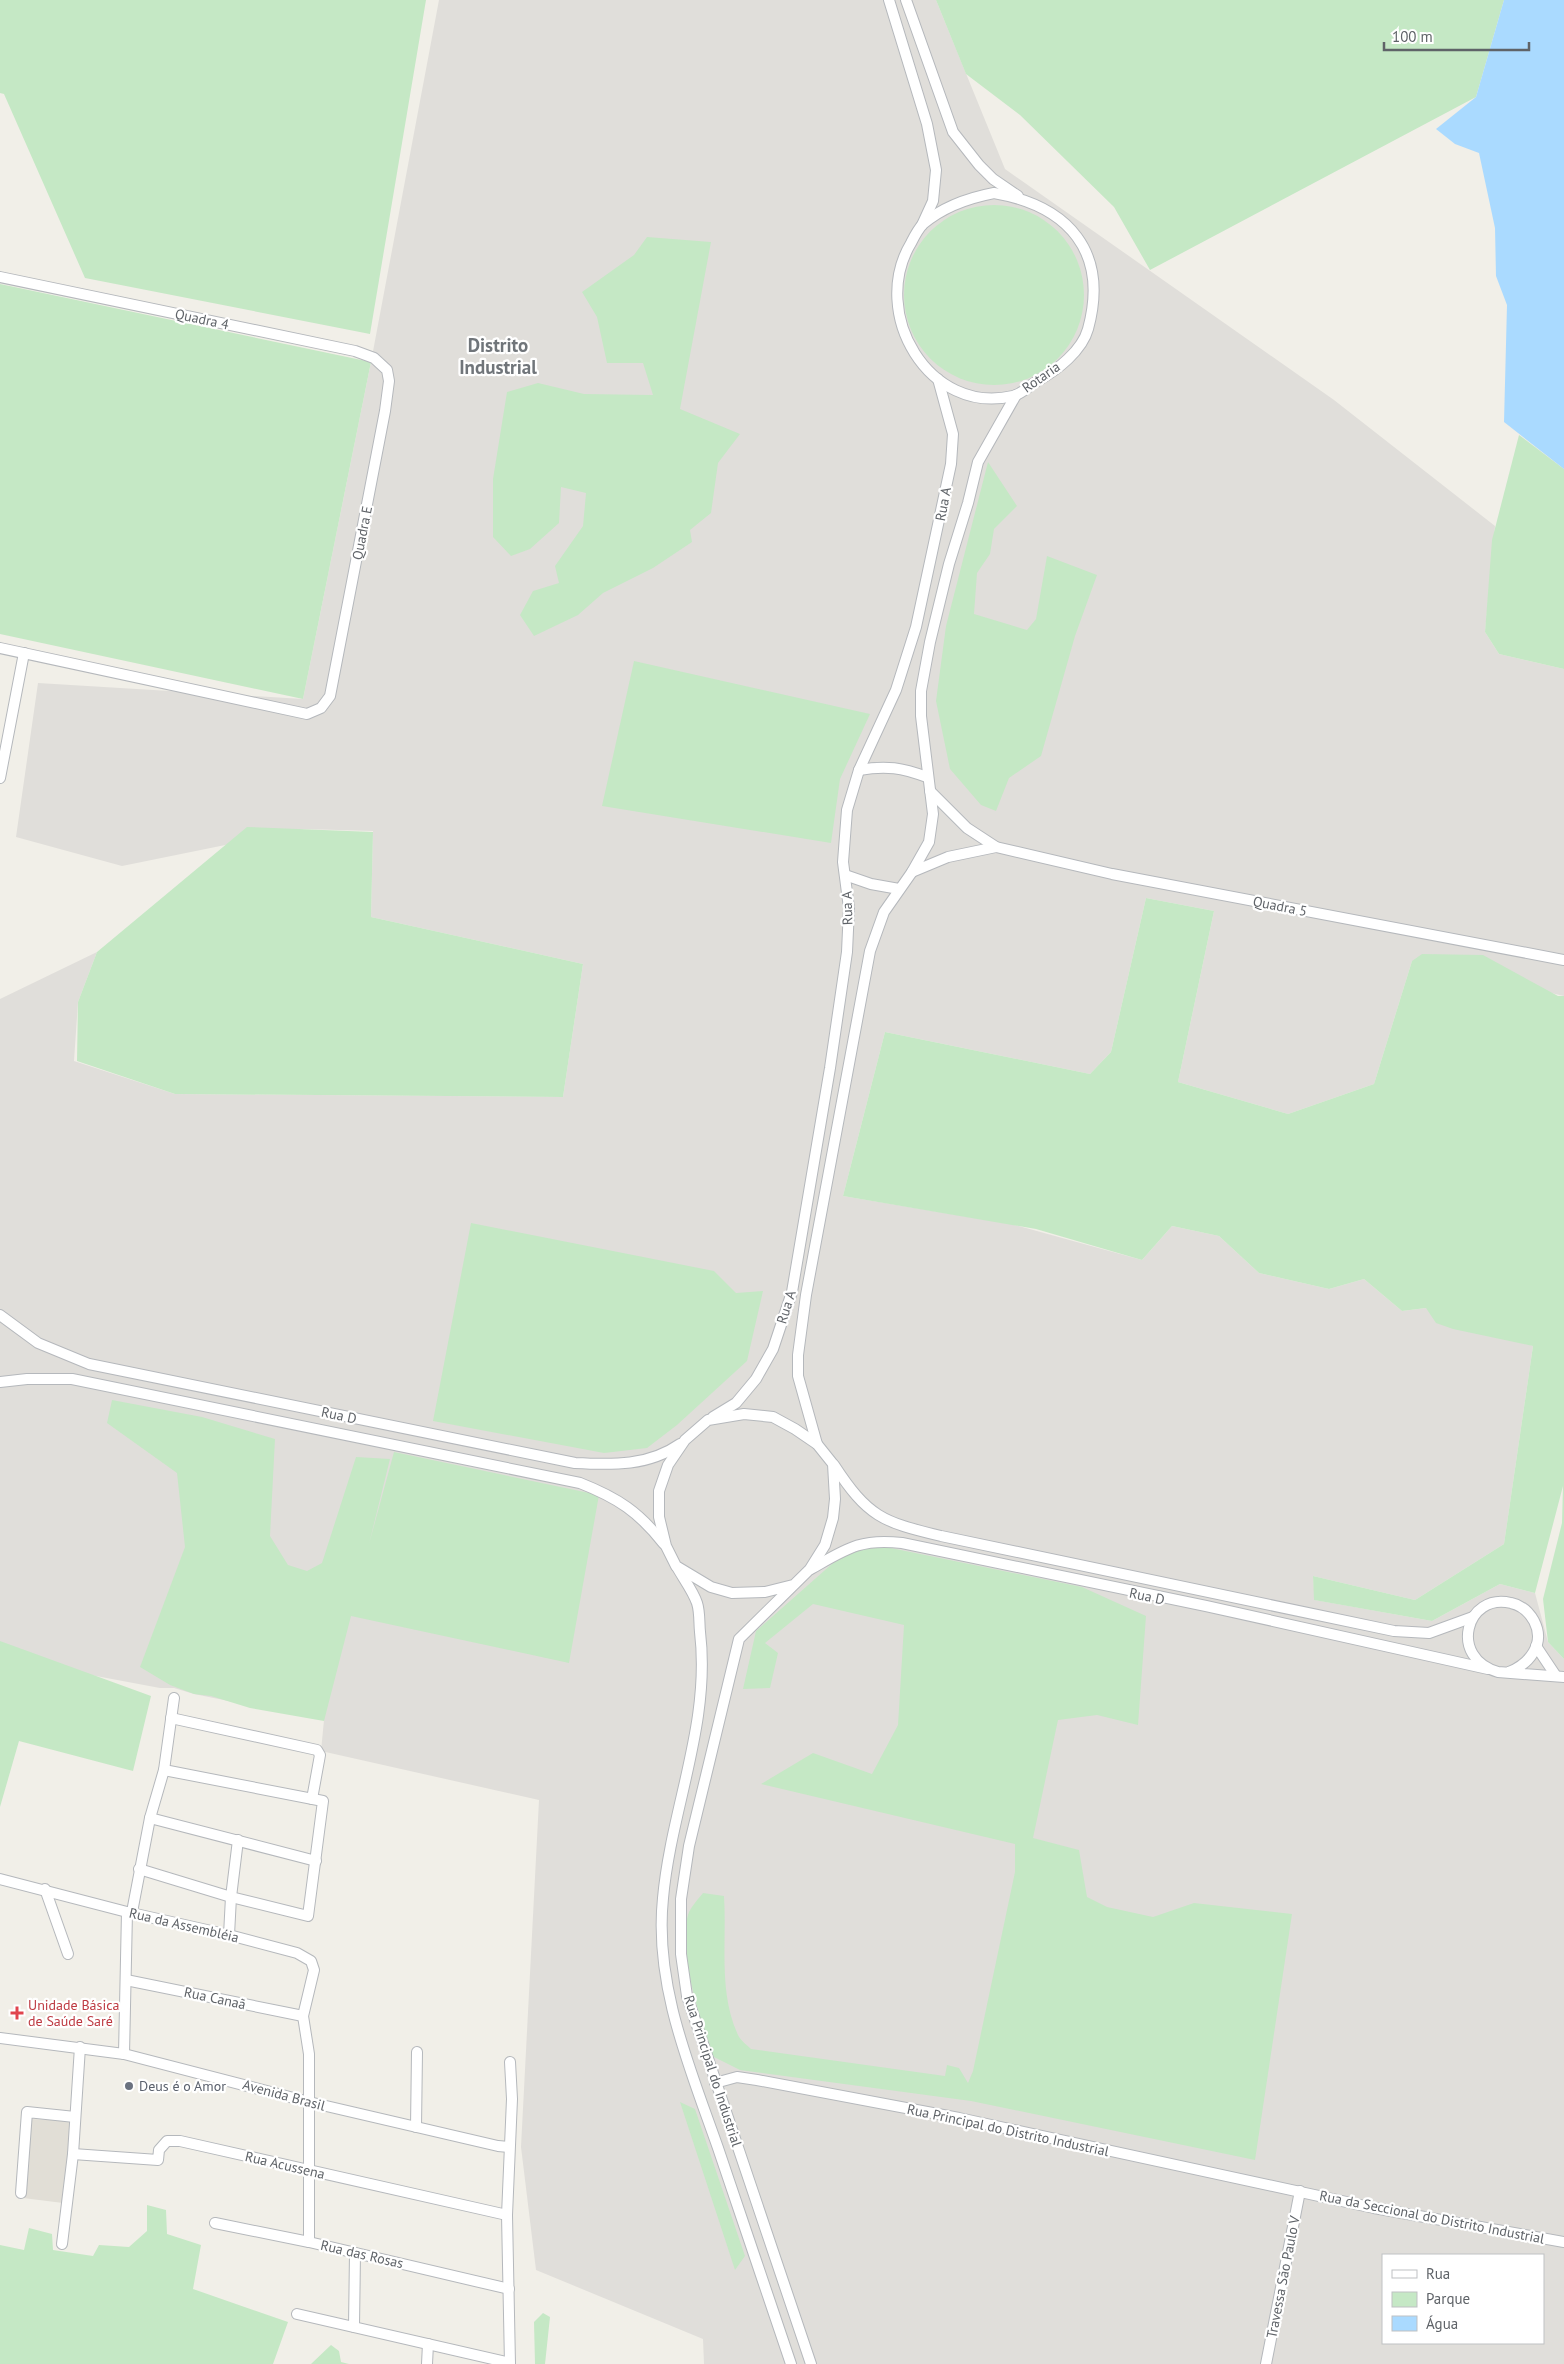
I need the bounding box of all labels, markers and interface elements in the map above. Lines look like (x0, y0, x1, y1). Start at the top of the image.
scale bar (1384, 20, 1529, 52)
text: 100 m (1392, 27, 1433, 46)
street label: Quadra 4 (173, 305, 231, 334)
district label: Distrito Industrial (459, 333, 537, 379)
street label: Rotaria (1019, 357, 1064, 397)
street label: Rua A (931, 485, 955, 522)
street label: Quadra E (348, 505, 376, 561)
street label: Rua A (837, 890, 857, 925)
street label: Quadra 5 (1251, 892, 1309, 920)
street label: Rua A (772, 1287, 800, 1326)
street label: Rua D (320, 1402, 358, 1428)
street label: Rua D (1128, 1583, 1166, 1609)
street label: Rua da Assembléia (127, 1904, 241, 1946)
street label: Rua Canaã (182, 1983, 248, 2013)
street label: Rua Principal do Industrial (680, 1993, 746, 2149)
place label: Unidade Básica de Saúde Saré (28, 1996, 119, 2030)
marker: Unidade Básica de Saúde Saré (10, 2006, 24, 2020)
street label: Avenida Brasil (241, 2075, 327, 2115)
place label: Deus é o Amor (139, 2077, 226, 2095)
marker: Deus é o Amor (123, 2080, 135, 2092)
street label: Rua Principal do Distrito Industrial (905, 2100, 1111, 2160)
street label: Rua Acussena (243, 2147, 327, 2183)
street label: Rua da Seccional do Distrito Industrial (1318, 2186, 1546, 2248)
street label: Travessa São Paulo V (1262, 2214, 1304, 2340)
street label: Rua das Rosas (319, 2236, 405, 2272)
legend (1382, 2254, 1544, 2344)
text: Rua (1426, 2264, 1450, 2283)
text: Parque (1426, 2289, 1470, 2308)
text: Água (1426, 2314, 1458, 2333)

